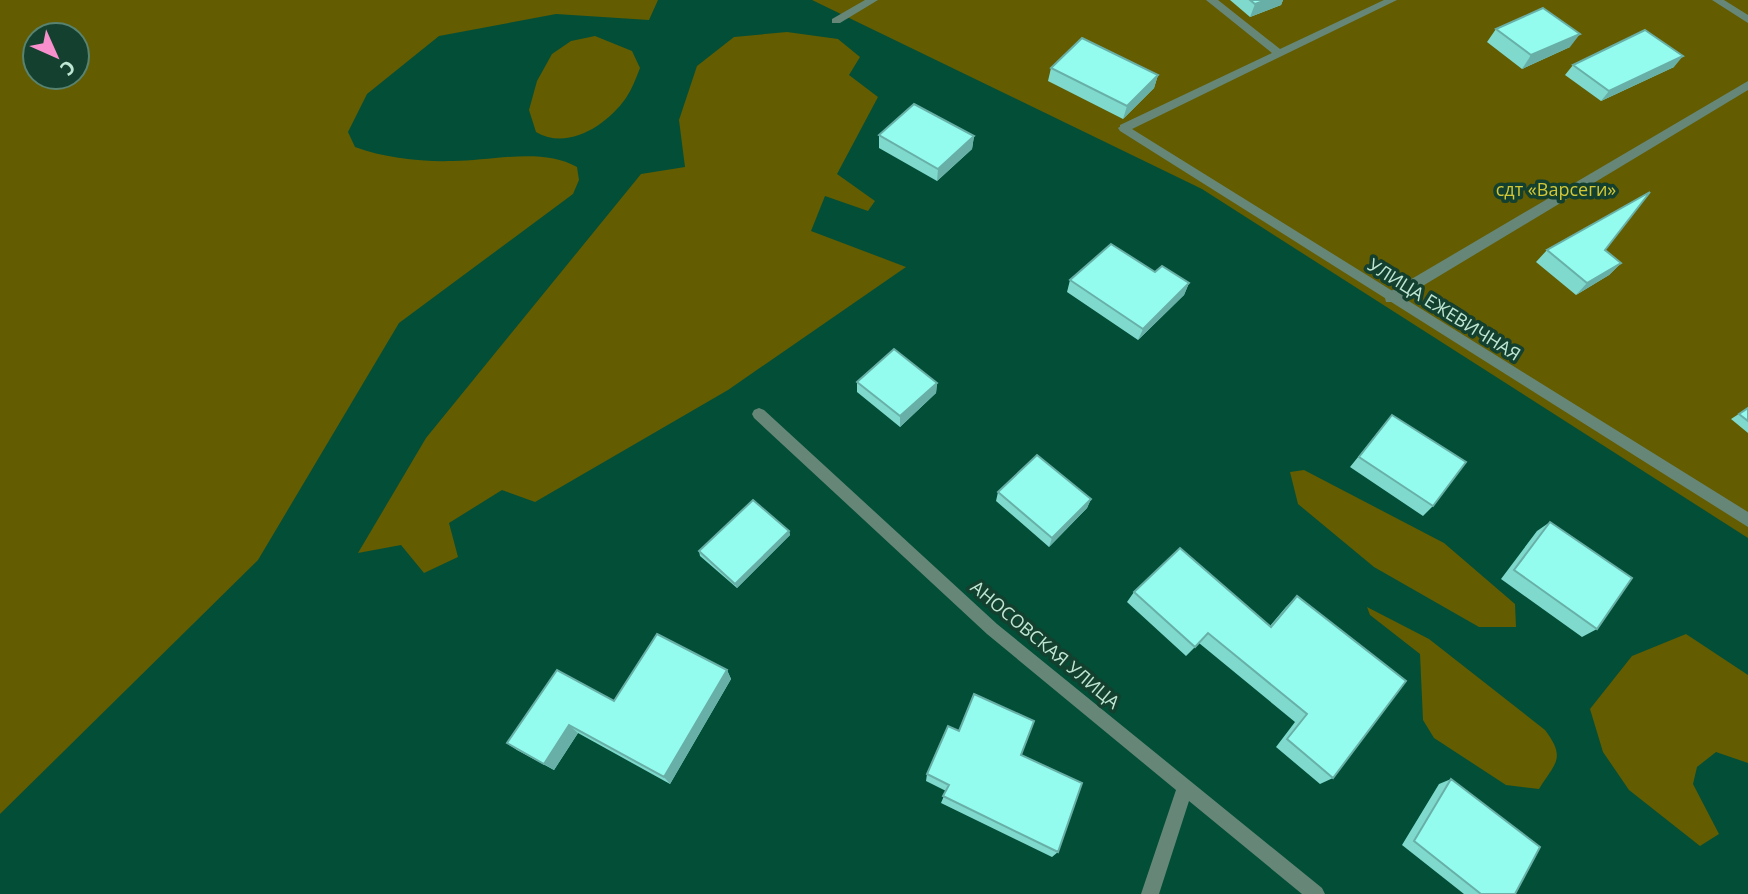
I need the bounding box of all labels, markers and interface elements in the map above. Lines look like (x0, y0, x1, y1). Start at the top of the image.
north arrow (21, 21, 91, 91)
text: С (55, 55, 81, 81)
park label: сдт «Варсеги» (1496, 177, 1616, 201)
street label: УЛИЦА ЕЖЕВИЧНАЯ (1364, 252, 1525, 366)
street label: АНОСОВСКАЯ УЛИЦА (966, 575, 1126, 714)

